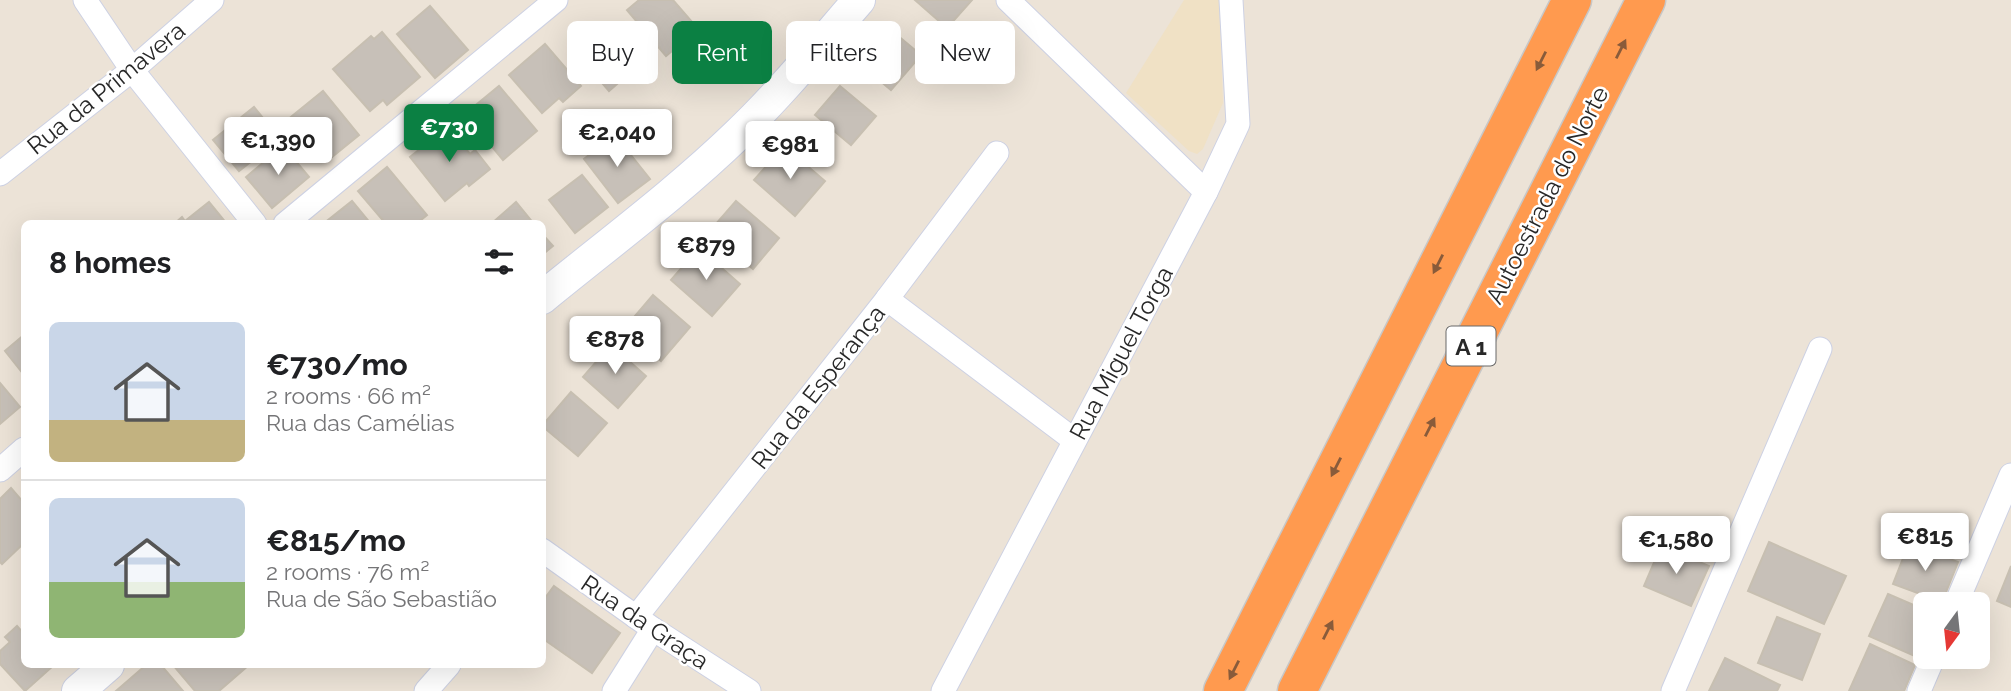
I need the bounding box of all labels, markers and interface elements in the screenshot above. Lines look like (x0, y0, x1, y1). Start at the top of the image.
street label: Rua da Primavera (21, 16, 191, 160)
chip: Buy (567, 21, 658, 84)
chip: Rent (672, 21, 772, 84)
chip: Filters (786, 21, 901, 84)
chip: New (915, 21, 1015, 84)
one-way arrow (1615, 39, 1626, 59)
one-way arrow (1535, 51, 1546, 71)
street label: Autoestrada do Norte (1480, 82, 1614, 308)
pin: €730 (408, 104, 490, 164)
pin: €2,040 (560, 110, 674, 169)
text: €730 (420, 113, 478, 140)
pin: €1,390 (221, 118, 335, 177)
text: €2,040 (578, 118, 656, 145)
pin: €981 (749, 122, 831, 181)
text: €1,390 (240, 126, 316, 153)
text: €981 (761, 130, 819, 157)
pin: €879 (665, 222, 747, 282)
text: €879 (677, 231, 735, 258)
icon: filters (480, 243, 518, 281)
text: 8 homes (49, 245, 171, 280)
one-way arrow (1433, 254, 1444, 274)
street label: Rua Miguel Torga (1063, 261, 1179, 445)
street label: Rua da Esperança (745, 299, 891, 475)
pin: €878 (574, 316, 656, 376)
text: €878 (585, 325, 645, 352)
road number: A 1 (1446, 326, 1496, 366)
text: €730/mo (266, 347, 408, 382)
icon: home (105, 350, 189, 434)
text: 2 rooms · 66 m² (266, 382, 431, 409)
text: Rua das Camélias (266, 409, 455, 436)
one-way arrow (1425, 417, 1436, 437)
one-way arrow (1330, 457, 1342, 477)
pin: €815 (1884, 514, 1966, 573)
pin: €1,580 (1619, 516, 1733, 576)
text: €815 (1897, 522, 1953, 549)
text: €815/mo (266, 523, 406, 558)
text: €1,580 (1638, 525, 1714, 552)
icon: home (105, 526, 189, 610)
text: 2 rooms · 76 m² (266, 558, 429, 585)
street label: Rua da Graça (576, 569, 714, 675)
text: Rua de São Sebastião (266, 585, 497, 612)
north arrow (1913, 592, 1990, 668)
map controls (1913, 592, 1990, 669)
one-way arrow (1322, 620, 1333, 640)
one-way arrow (1228, 660, 1239, 680)

